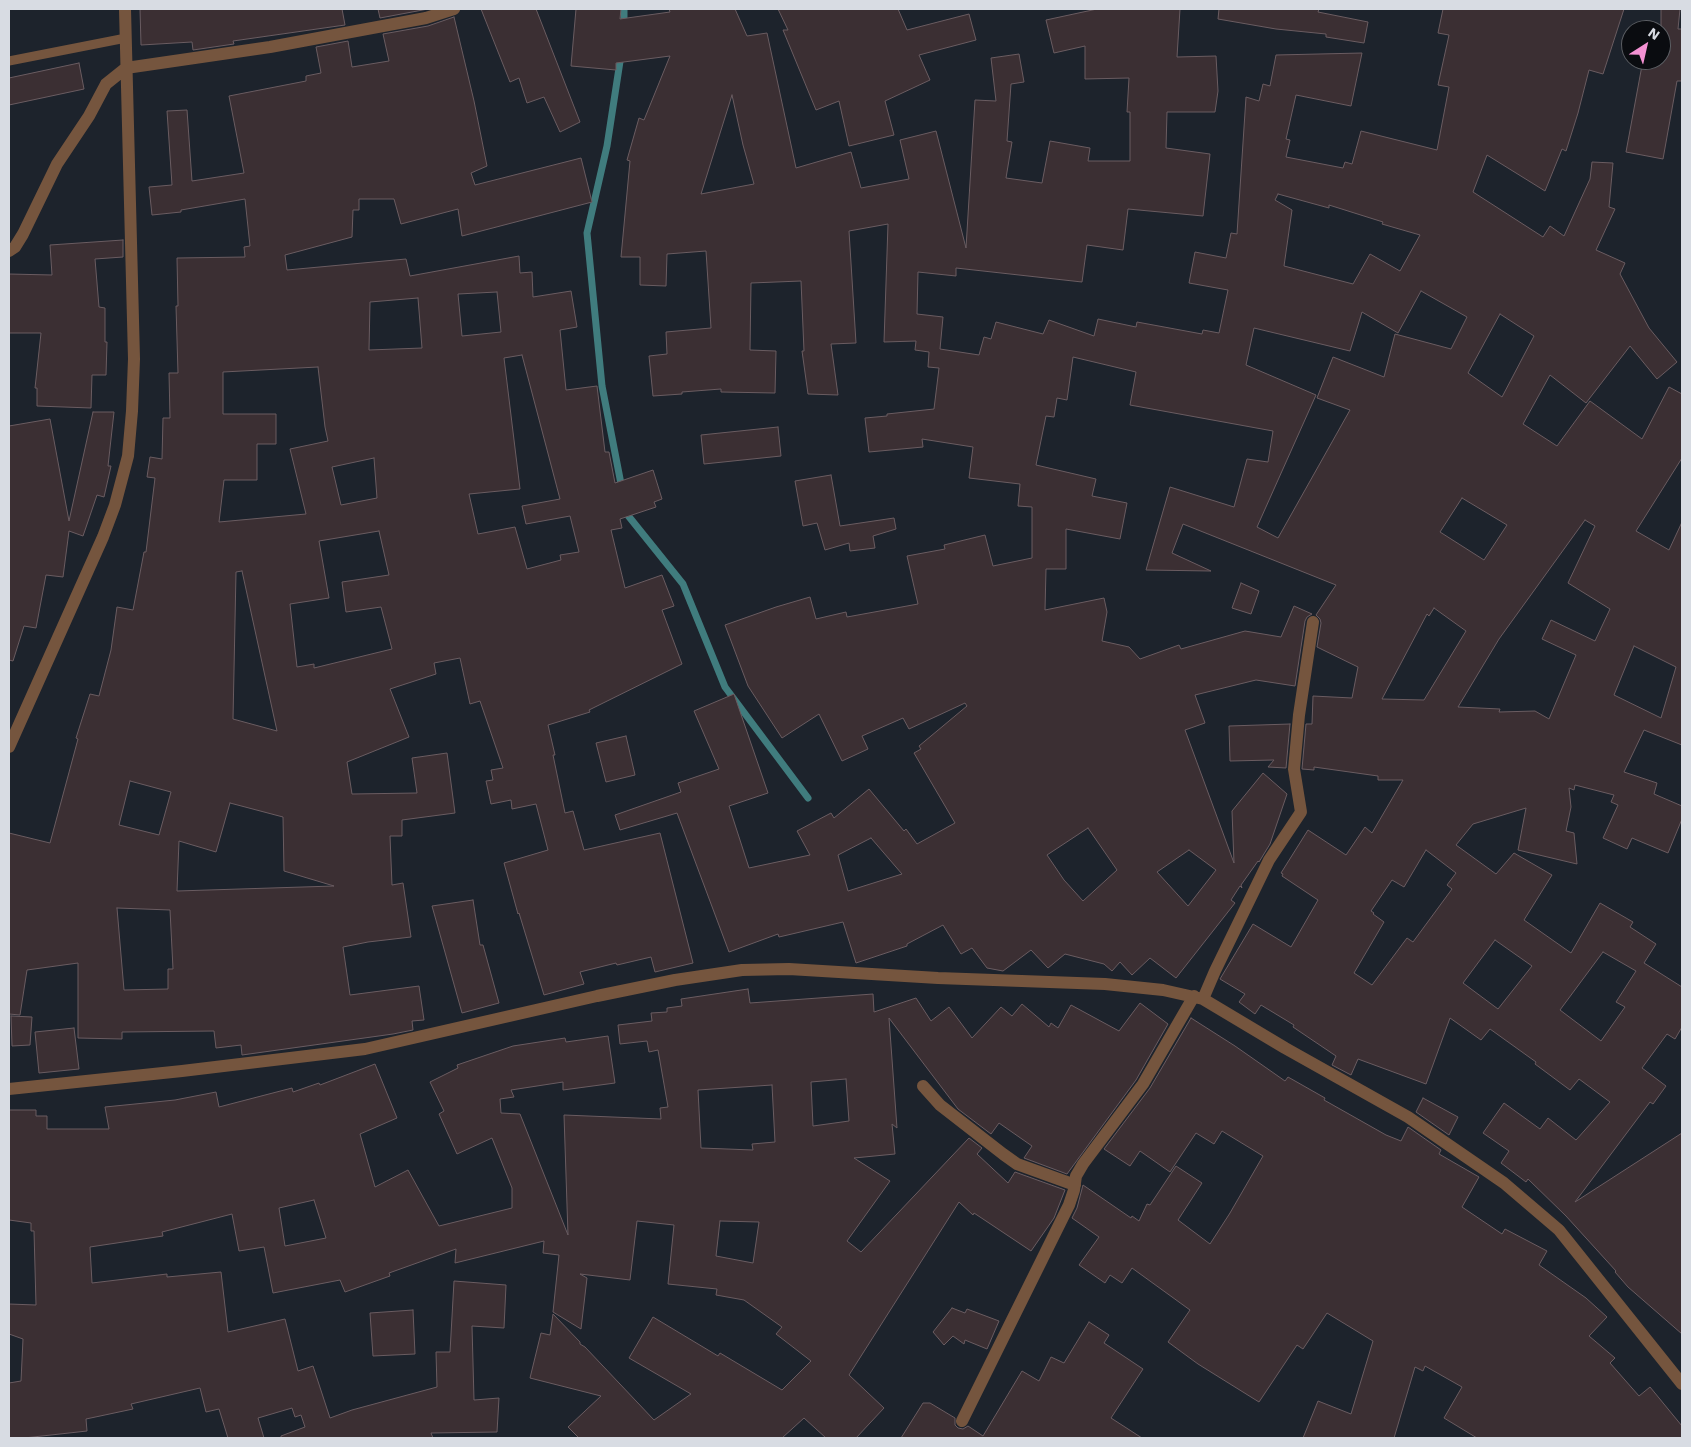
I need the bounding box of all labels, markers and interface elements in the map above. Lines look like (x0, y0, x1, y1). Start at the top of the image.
north arrow (1621, 20, 1671, 70)
text: N (1645, 24, 1663, 43)

